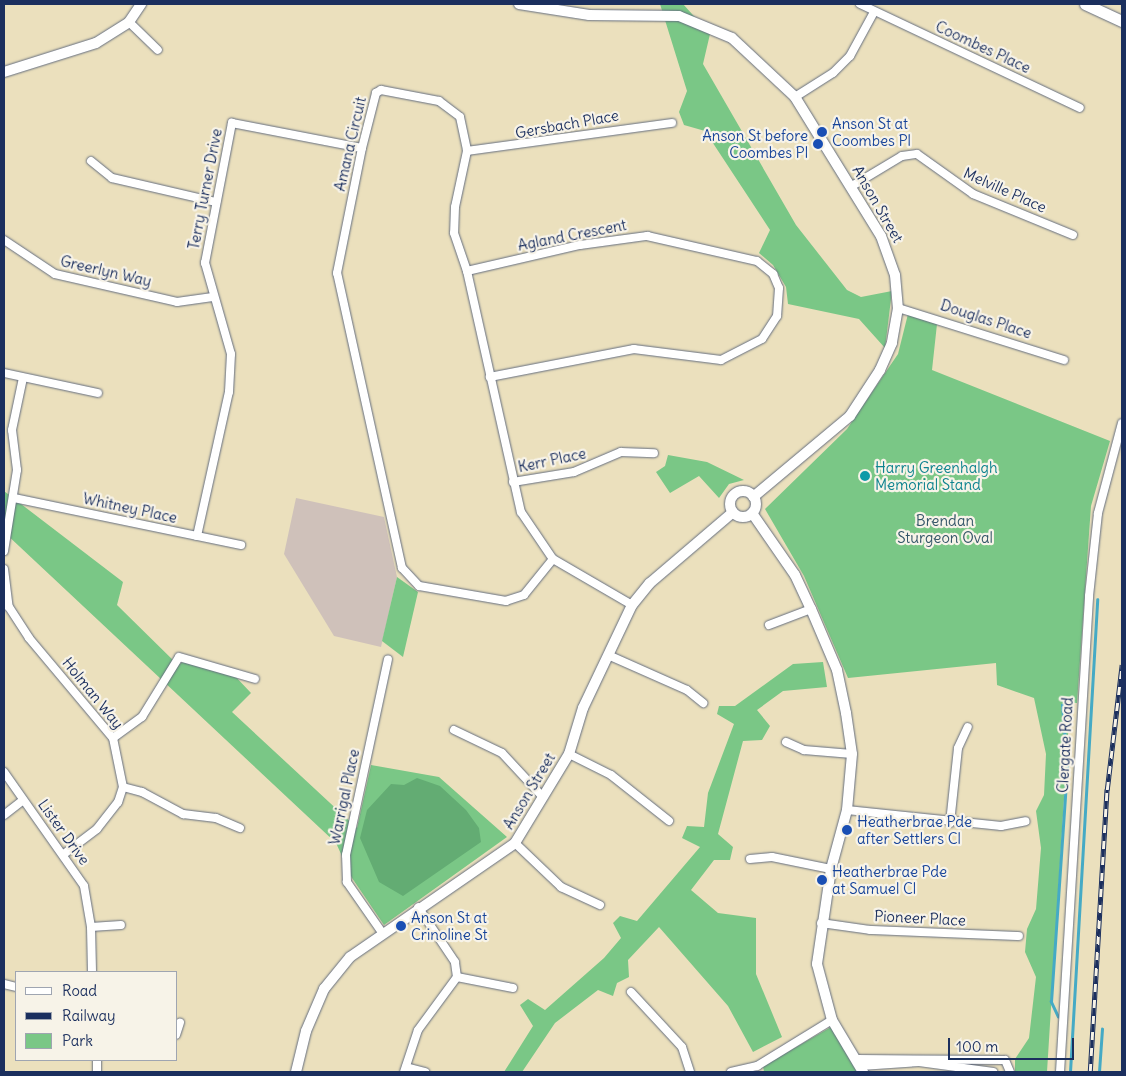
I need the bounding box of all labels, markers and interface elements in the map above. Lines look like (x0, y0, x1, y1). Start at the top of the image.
street label: Coombes Place (933, 17, 1033, 77)
street label: Amana Circuit (330, 95, 370, 193)
street label: Gersbach Place (514, 106, 620, 142)
place label: Anson St at Coombes Pl (832, 114, 911, 149)
place label: Anson St before Coombes Pl (702, 126, 808, 161)
marker: Anson St at Coombes Pl (816, 126, 828, 138)
street label: Terry Turner Drive (184, 127, 226, 251)
marker: Anson St before Coombes Pl (812, 138, 824, 150)
street label: Anson Street (849, 162, 907, 246)
street label: Melville Place (961, 164, 1049, 216)
street label: Agland Crescent (516, 216, 628, 254)
street label: Greerlyn Way (59, 252, 153, 290)
street label: Douglas Place (938, 296, 1034, 342)
street label: Kerr Place (516, 444, 588, 476)
place label: Harry Greenhalgh Memorial Stand (875, 458, 998, 493)
marker: Harry Greenhalgh Memorial Stand (859, 470, 871, 482)
street label: Whitney Place (81, 489, 179, 527)
park label: Brendan Sturgeon Oval (897, 511, 993, 546)
street label: Holman Way (59, 654, 127, 732)
street label: Clergate Road (1054, 697, 1076, 793)
street label: Warrigal Place (325, 747, 363, 847)
street label: Anson Street (499, 750, 559, 832)
street label: Lister Drive (34, 796, 94, 868)
place label: Heatherbrae Pde after Settlers Cl (857, 812, 972, 847)
marker: Heatherbrae Pde after Settlers Cl (841, 824, 853, 836)
place label: Heatherbrae Pde at Samuel Cl (832, 862, 947, 897)
marker: Heatherbrae Pde at Samuel Cl (816, 874, 828, 886)
street label: Pioneer Place (874, 907, 966, 929)
place label: Anson St at Crinoline St (411, 908, 488, 943)
marker: Anson St at Crinoline St (395, 920, 407, 932)
legend (15, 971, 178, 1061)
text: Road (62, 981, 97, 1000)
text: Railway (62, 1006, 116, 1025)
scale bar (951, 1028, 1077, 1060)
text: Park (62, 1031, 93, 1050)
text: 100 m (956, 1037, 998, 1056)

